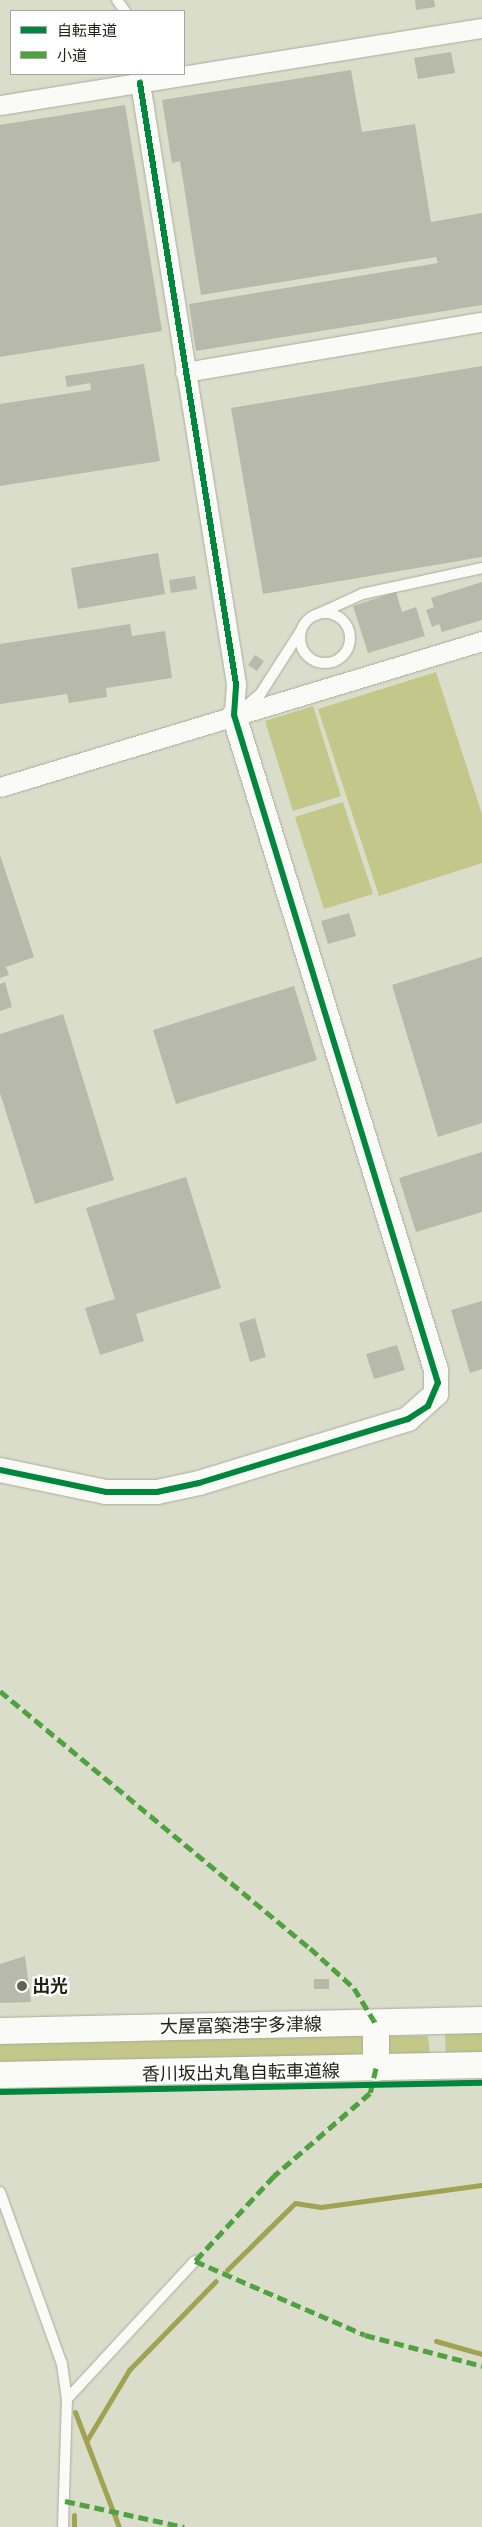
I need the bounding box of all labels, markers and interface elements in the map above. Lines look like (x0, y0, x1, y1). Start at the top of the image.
legend (10, 10, 185, 75)
text: 自転車道 (57, 21, 117, 40)
text: 小道 (57, 46, 87, 65)
place label: 出光 (32, 1975, 68, 1997)
marker: 出光 (16, 1980, 28, 1992)
street label: 大屋冨築港宇多津線 (160, 2014, 322, 2038)
street label: 香川坂出丸亀自転車道線 (142, 2060, 340, 2086)

